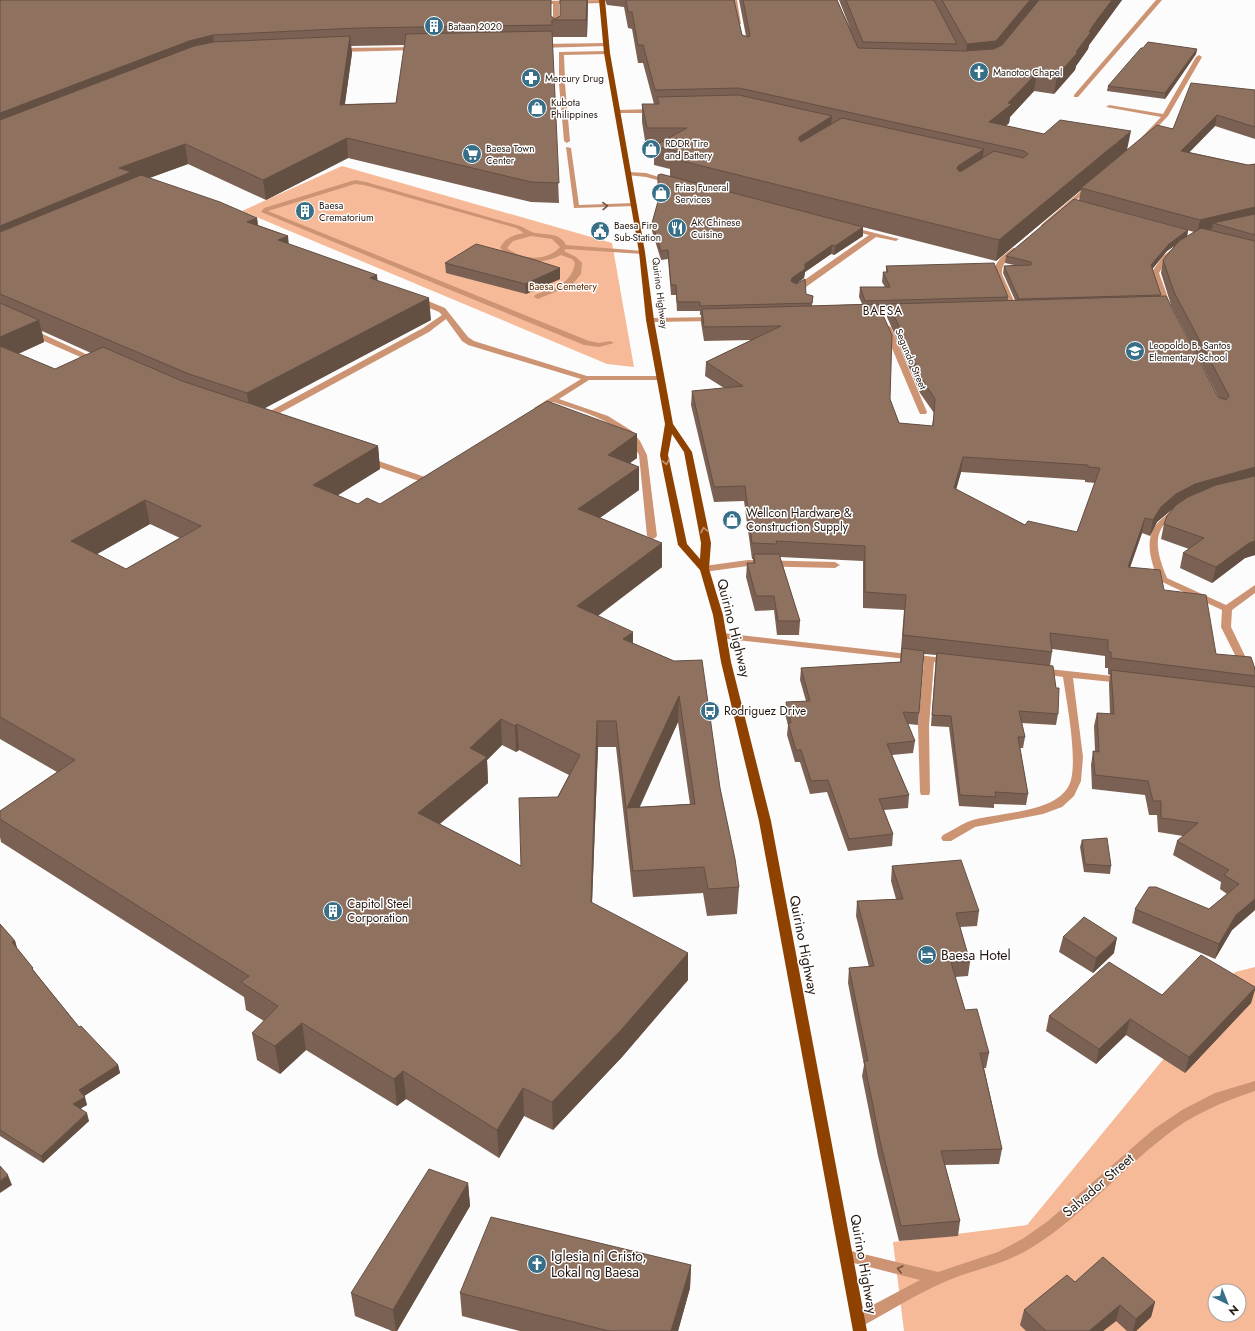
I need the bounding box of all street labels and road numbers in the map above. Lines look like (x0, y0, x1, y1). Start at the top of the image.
street label: Quirino Highway (648, 256, 672, 330)
street label: Segundo Street (891, 326, 931, 392)
street label: Quirino Highway (712, 577, 756, 680)
street label: Quirino Highway (785, 894, 824, 997)
street label: Salvador Street (1058, 1148, 1138, 1222)
street label: Quirino Highway (845, 1213, 883, 1316)

